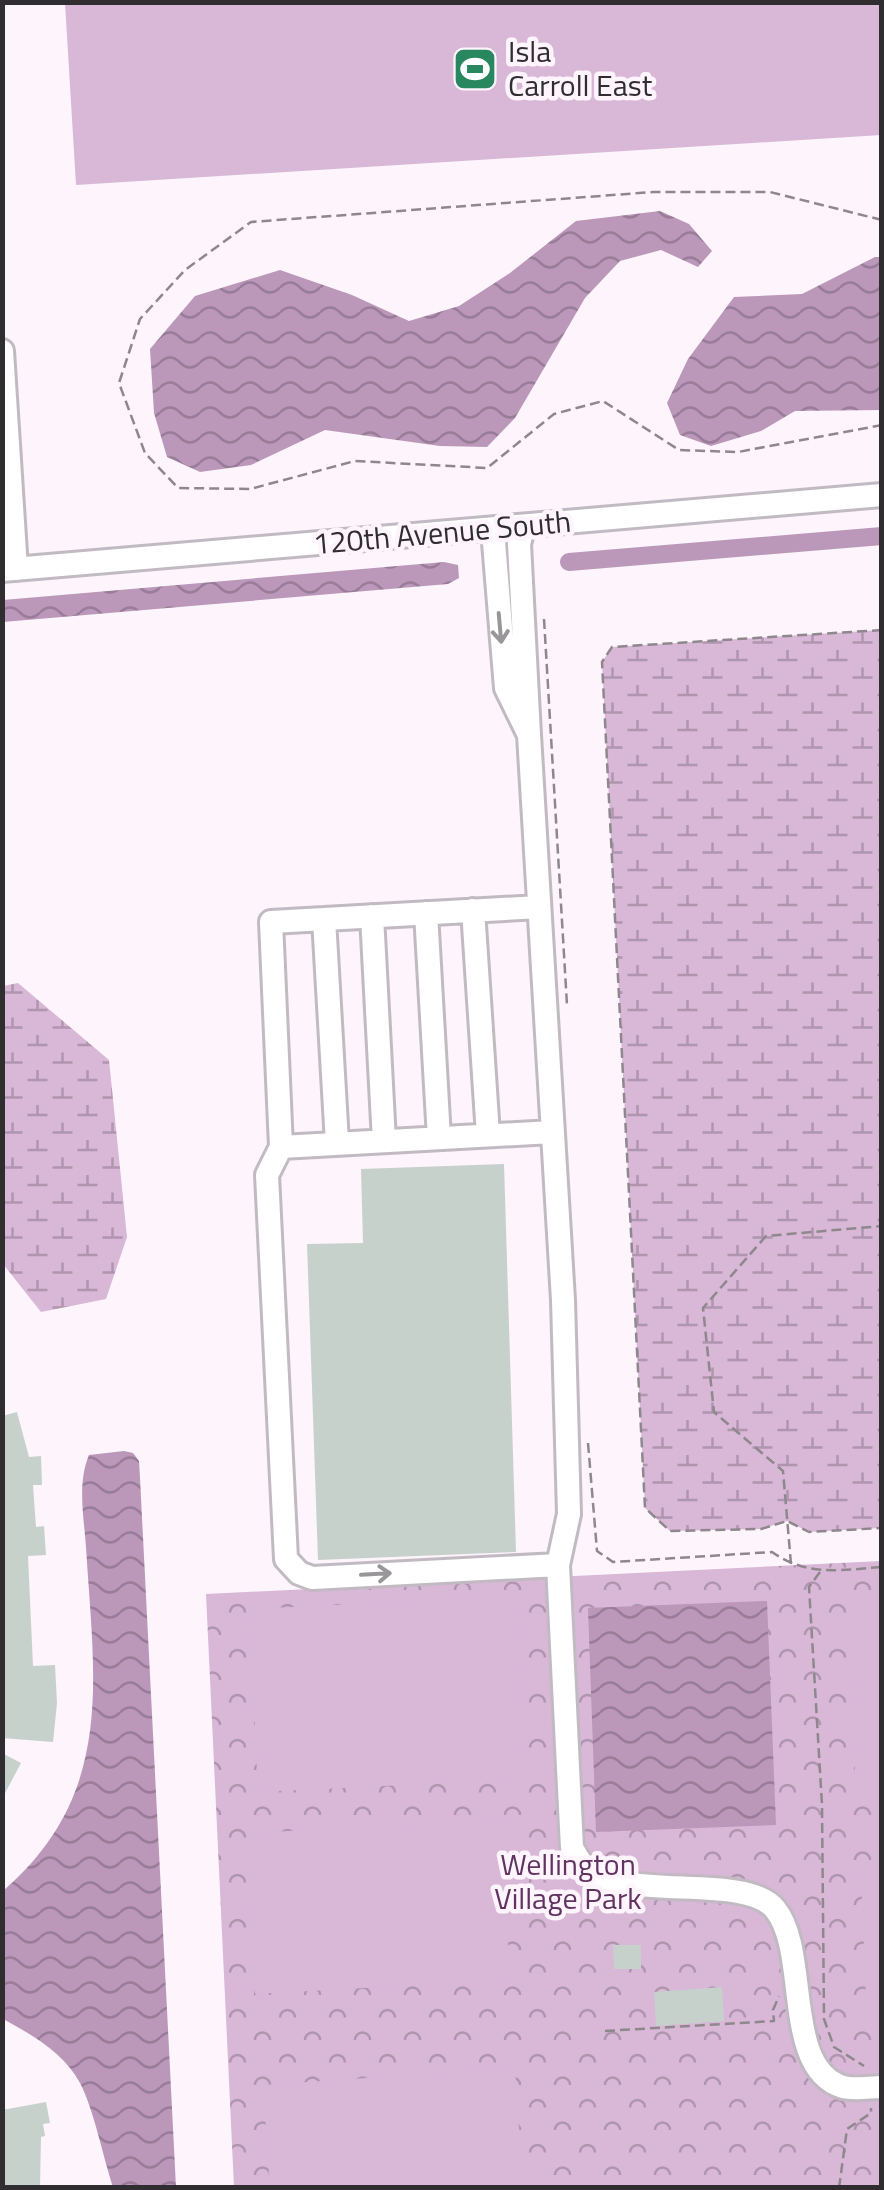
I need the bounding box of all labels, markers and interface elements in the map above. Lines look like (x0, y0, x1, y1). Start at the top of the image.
place label: Isla Carroll East (508, 28, 653, 108)
sports icon: Isla Carroll East (452, 46, 498, 92)
street label: 120th Avenue South (311, 498, 573, 566)
one-way arrow (491, 611, 510, 643)
one-way arrow (359, 1564, 391, 1583)
park label: Wellington Village Park (494, 1841, 642, 1921)

